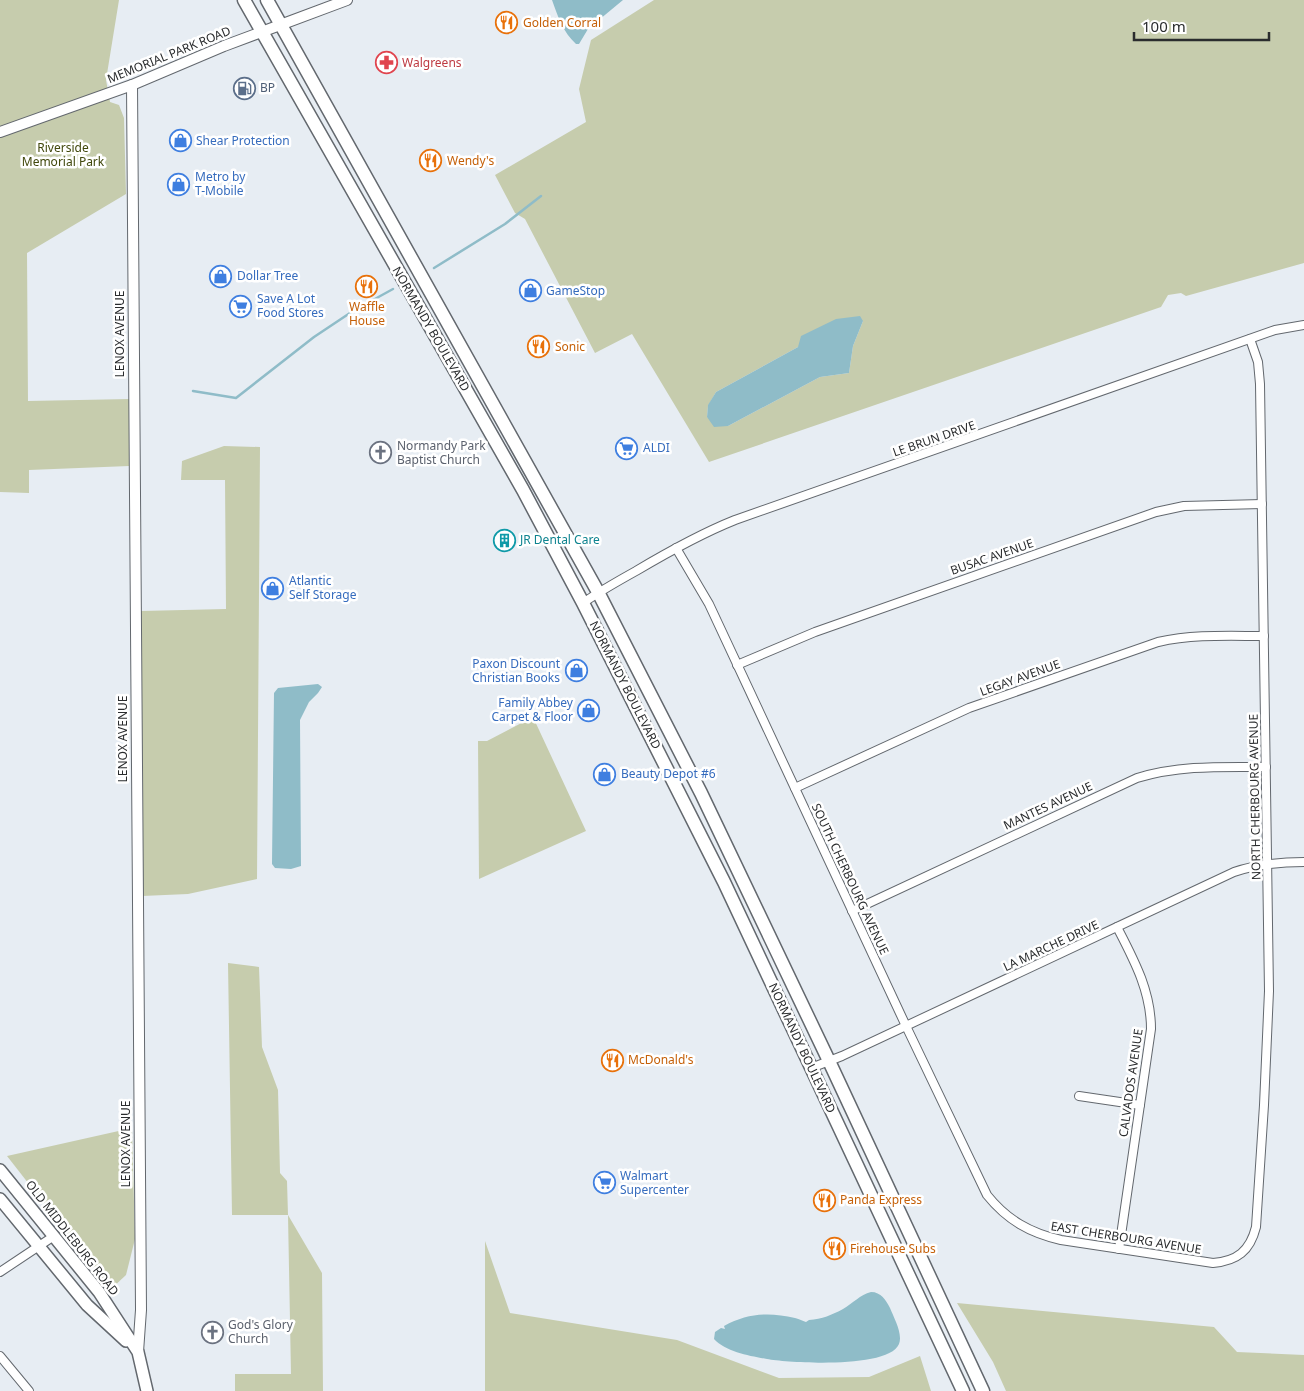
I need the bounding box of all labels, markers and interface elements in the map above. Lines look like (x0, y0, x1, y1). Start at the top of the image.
scale bar (1134, 10, 1269, 42)
restaurant icon: Golden Corral (495, 11, 519, 35)
place label: Golden Corral (523, 14, 601, 31)
text: 100 m (1142, 16, 1186, 36)
street label: MEMORIAL PARK ROAD (105, 22, 233, 87)
pharmacy icon: Walgreens (374, 51, 398, 75)
place label: Walgreens (402, 54, 462, 71)
fuel station icon: BP (232, 76, 256, 100)
place label: BP (260, 79, 275, 96)
shop icon: Shear Protection (168, 129, 192, 153)
place label: Shear Protection (196, 132, 290, 149)
park label: Riverside Memorial Park (22, 139, 105, 170)
restaurant icon: Wendy's (419, 149, 443, 173)
place label: Wendy's (447, 152, 494, 169)
place label: Metro by T-Mobile (195, 168, 246, 199)
shop icon: Metro by T-Mobile (167, 172, 191, 196)
street label: NORMANDY BOULEVARD (389, 263, 474, 395)
shop icon: Dollar Tree (209, 264, 233, 288)
place label: Dollar Tree (237, 267, 299, 284)
restaurant icon: Waffle House (355, 274, 379, 298)
shop icon: GameStop (518, 279, 542, 303)
place label: GameStop (546, 282, 605, 299)
place label: Save A Lot Food Stores (257, 290, 324, 321)
street label: LENOX AVENUE (111, 291, 128, 378)
supermarket icon: Save A Lot Food Stores (229, 294, 253, 318)
place label: Waffle House (349, 298, 385, 329)
restaurant icon: Sonic (527, 335, 551, 359)
place label: Sonic (555, 338, 585, 355)
street label: LE BRUN DRIVE (890, 416, 978, 461)
supermarket icon: ALDI (615, 436, 639, 460)
place label: Normandy Park Baptist Church (397, 437, 486, 468)
place label: ALDI (643, 439, 670, 456)
church icon: Normandy Park Baptist Church (369, 441, 393, 465)
building icon: JR Dental Care (492, 528, 516, 552)
place label: JR Dental Care (519, 531, 600, 548)
street label: BUSAC AVENUE (948, 534, 1036, 579)
place label: Atlantic Self Storage (289, 572, 357, 603)
shop icon: Atlantic Self Storage (261, 576, 285, 600)
street label: NORMANDY BOULEVARD (586, 618, 665, 752)
place label: Paxon Discount Christian Books (472, 655, 561, 686)
street label: LEGAY AVENUE (977, 655, 1062, 700)
shop icon: Paxon Discount Christian Books (564, 659, 588, 683)
place label: Family Abbey Carpet & Floor (491, 694, 574, 725)
street label: LENOX AVENUE (114, 696, 131, 783)
shop icon: Family Abbey Carpet & Floor (577, 698, 601, 722)
street label: NORTH CHERBOURG AVENUE (1245, 714, 1264, 880)
shop icon: Beauty Depot #6 (593, 762, 617, 786)
place label: Beauty Depot #6 (621, 765, 716, 782)
street label: MANTES AVENUE (1001, 777, 1095, 834)
street label: SOUTH CHERBOURG AVENUE (808, 800, 893, 957)
street label: LA MARCHE DRIVE (1000, 916, 1101, 975)
street label: NORMANDY BOULEVARD (765, 980, 840, 1116)
street label: CALVADOS AVENUE (1114, 1028, 1147, 1138)
restaurant icon: McDonald's (600, 1048, 624, 1072)
place label: McDonald's (628, 1051, 694, 1068)
street label: LENOX AVENUE (117, 1101, 134, 1188)
place label: Walmart Supercenter (620, 1167, 689, 1198)
supermarket icon: Walmart Supercenter (592, 1171, 616, 1195)
street label: OLD MIDDLEBURG ROAD (22, 1177, 123, 1299)
restaurant icon: Panda Express (812, 1188, 836, 1212)
place label: Panda Express (840, 1191, 922, 1208)
street label: EAST CHERBOURG AVENUE (1050, 1217, 1203, 1258)
restaurant icon: Firehouse Subs (822, 1237, 846, 1261)
place label: Firehouse Subs (850, 1240, 936, 1257)
place label: God's Glory Church (228, 1316, 294, 1347)
church icon: God's Glory Church (200, 1320, 224, 1344)

